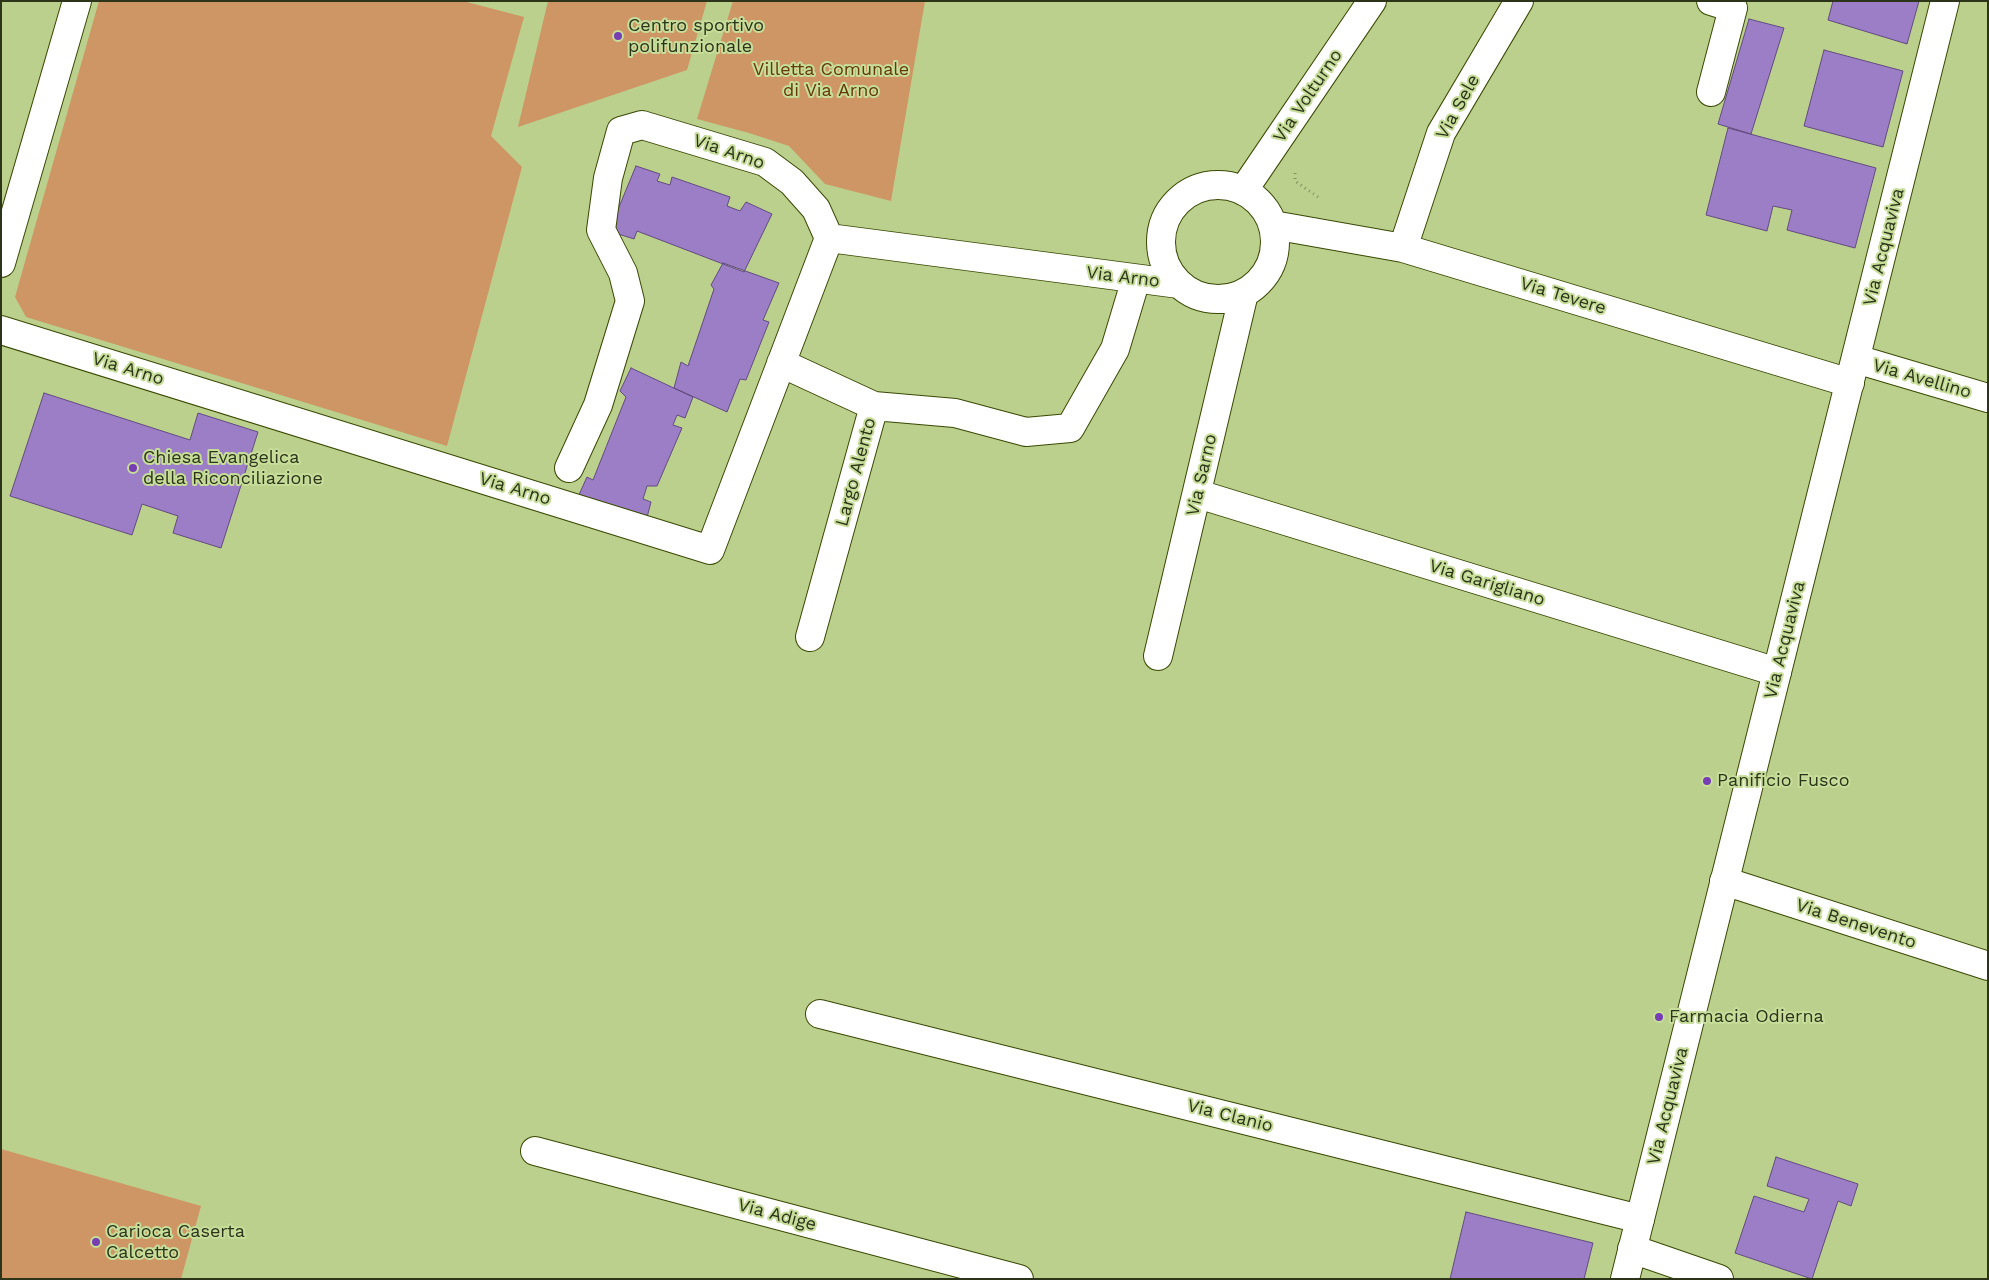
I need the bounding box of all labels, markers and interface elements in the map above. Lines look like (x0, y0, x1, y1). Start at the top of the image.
place label: Centro sportivo polifunzionale (628, 15, 764, 58)
marker: Centro sportivo polifunzionale (612, 30, 624, 42)
street label: Via Volturno (1269, 45, 1347, 147)
park label: Villetta Comunale di Via Arno (753, 59, 909, 102)
street label: Via Sele (1431, 71, 1485, 143)
street label: Via Arno (691, 130, 767, 174)
street label: Via Acquaviva (1859, 186, 1909, 308)
street label: Via Arno (1085, 262, 1161, 292)
street label: Via Tevere (1517, 273, 1609, 319)
street label: Via Arno (89, 348, 167, 390)
street label: Via Avellino (1870, 355, 1974, 403)
street label: Largo Alento (831, 415, 881, 529)
street label: Via Sarno (1182, 432, 1222, 518)
place label: Chiesa Evangelica della Riconciliazione (143, 447, 323, 489)
marker: Chiesa Evangelica della Riconciliazione (127, 462, 139, 474)
street label: Via Arno (476, 468, 554, 510)
street label: Via Garigliano (1426, 555, 1548, 611)
street label: Via Acquaviva (1760, 579, 1810, 701)
place label: Panificio Fusco (1717, 770, 1849, 792)
marker: Panificio Fusco (1701, 775, 1713, 787)
street label: Via Benevento (1793, 894, 1919, 954)
place label: Farmacia Odierna (1669, 1006, 1824, 1028)
marker: Farmacia Odierna (1653, 1011, 1665, 1023)
street label: Via Acquaviva (1643, 1045, 1693, 1167)
street label: Via Clanio (1185, 1095, 1275, 1137)
street label: Via Adige (735, 1194, 819, 1236)
place label: Carioca Caserta Calcetto (106, 1221, 245, 1264)
marker: Carioca Caserta Calcetto (90, 1236, 102, 1248)

